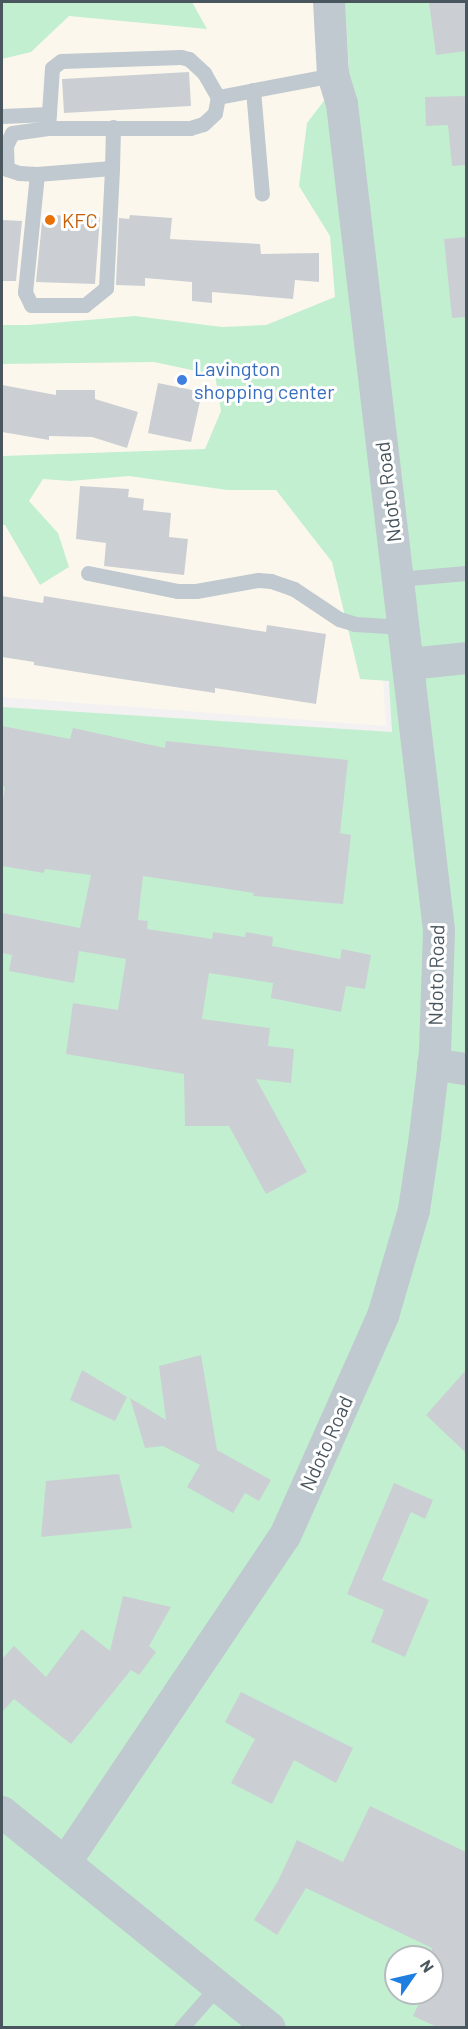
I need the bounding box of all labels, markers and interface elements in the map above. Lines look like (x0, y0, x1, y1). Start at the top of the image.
place label: KFC (62, 208, 98, 232)
marker: KFC (43, 213, 57, 227)
place label: Lavington shopping center (194, 356, 335, 403)
marker: Lavington shopping center (175, 373, 189, 387)
street label: Ndoto Road (370, 440, 406, 544)
street label: Ndoto Road (423, 924, 449, 1026)
street label: Ndoto Road (294, 1392, 358, 1494)
north arrow (384, 1945, 444, 2005)
text: N (417, 1956, 439, 1975)

